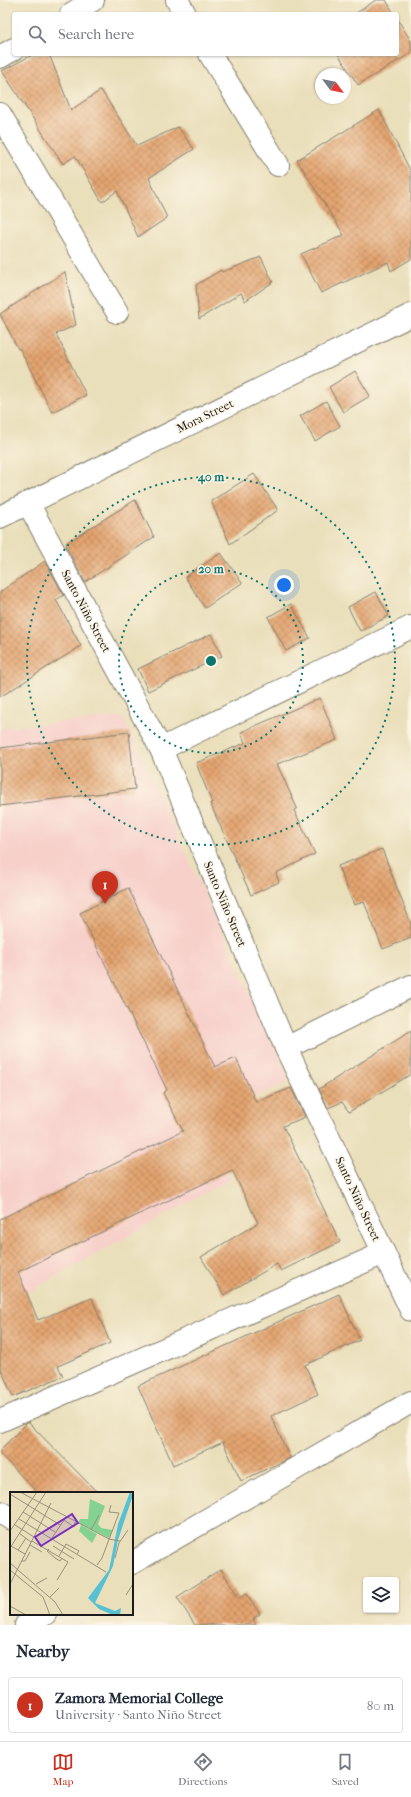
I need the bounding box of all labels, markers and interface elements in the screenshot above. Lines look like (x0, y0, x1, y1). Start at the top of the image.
search box (12, 12, 399, 56)
icon: search (26, 23, 48, 45)
text: Search here (58, 25, 134, 43)
north arrow (315, 68, 351, 104)
street label: Mora Street (174, 396, 236, 436)
text: 40 m (197, 470, 225, 485)
text: 20 m (198, 562, 225, 576)
street label: Santo Niño Street (58, 567, 114, 655)
your location (274, 575, 294, 595)
centre of rings (204, 654, 218, 668)
street label: Santo Niño Street (201, 859, 250, 949)
pin: 1 (92, 871, 118, 904)
street label: Santo Niño Street (332, 1155, 384, 1244)
inset map (10, 1492, 133, 1615)
map controls (363, 1577, 399, 1613)
button: layers (363, 1577, 399, 1613)
text: Nearby (16, 1641, 70, 1661)
text: Zamora Memorial College (55, 1689, 223, 1707)
text: 1 (28, 1698, 32, 1713)
text: 80 m (367, 1698, 394, 1713)
text: University · Santo Niño Street (55, 1707, 222, 1722)
tab: Map (52, 1751, 74, 1788)
tab: Directions (178, 1751, 228, 1788)
tab: Saved (332, 1751, 359, 1788)

